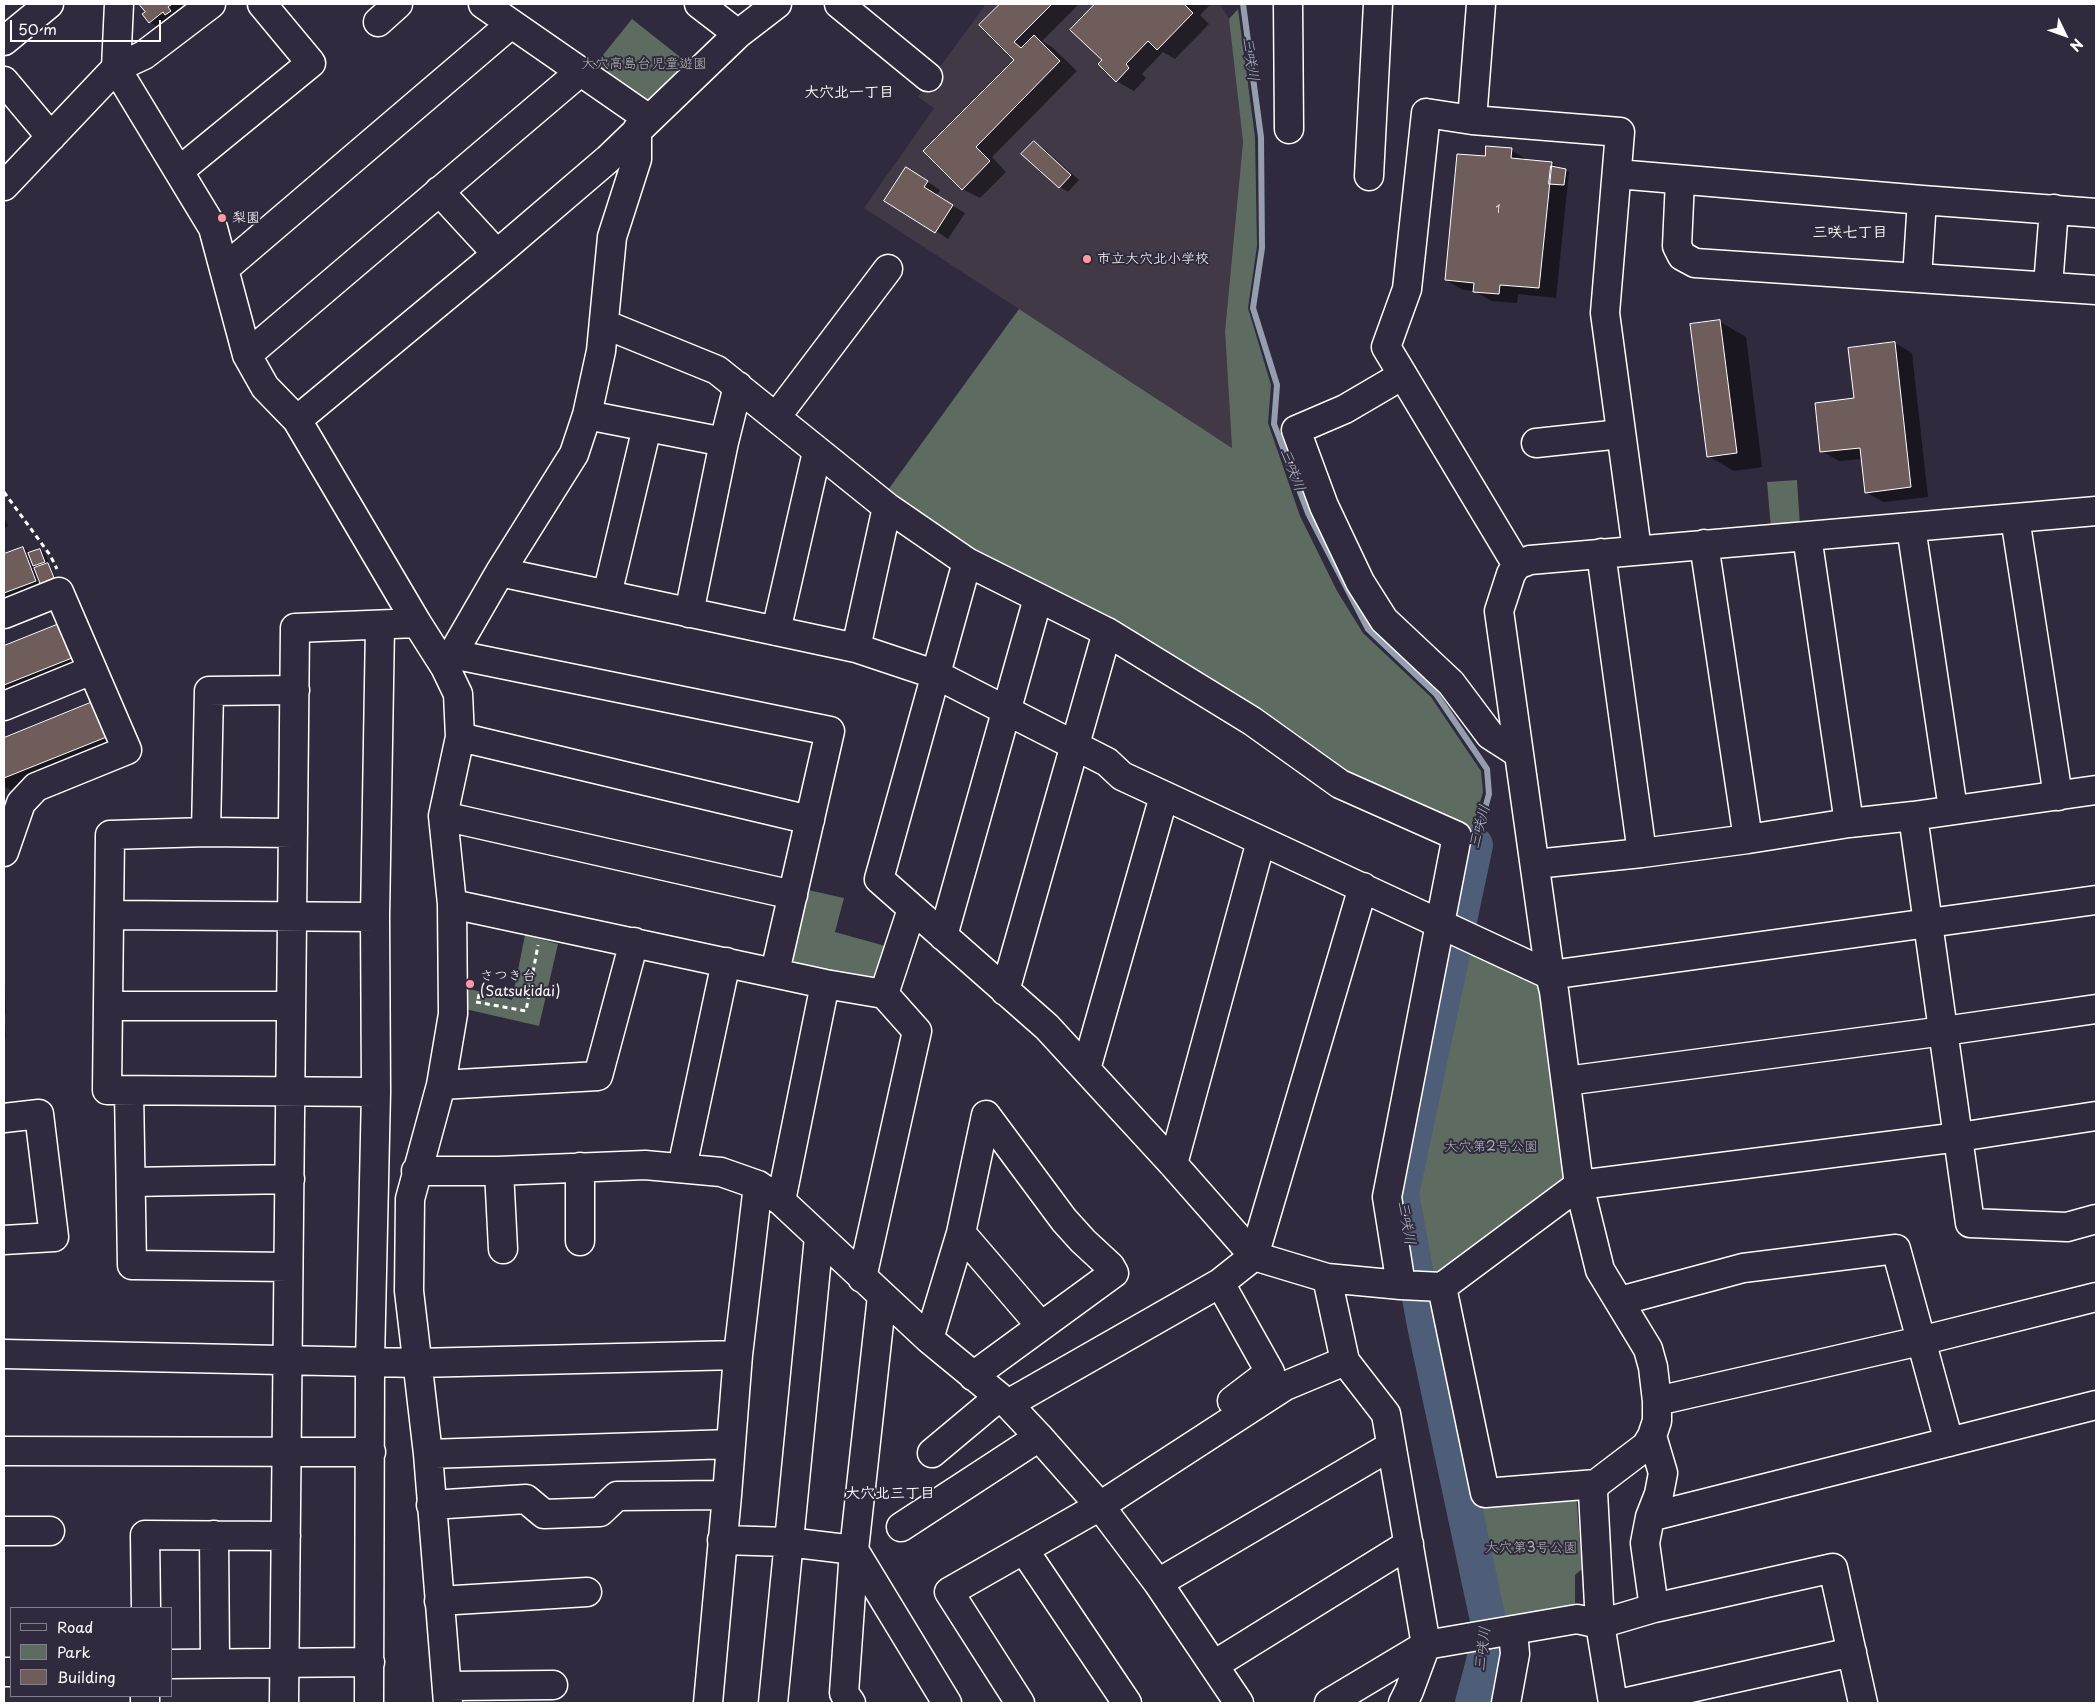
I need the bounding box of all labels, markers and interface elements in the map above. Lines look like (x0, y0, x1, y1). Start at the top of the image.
scale bar (12, 10, 164, 42)
north arrow (2040, 10, 2090, 60)
text: 50 m (18, 17, 57, 40)
text: N (2065, 34, 2088, 57)
water label: 三咲川 (1238, 35, 1262, 83)
park label: 大穴高島台児童遊園 (581, 56, 707, 72)
district label: 大穴北一丁目 (804, 84, 894, 102)
house number: 1 (1496, 203, 1500, 217)
place label: 梨園 (232, 210, 260, 226)
marker: 梨園 (216, 212, 228, 224)
district label: 三咲七丁目 (1813, 224, 1887, 242)
place label: 市立大穴北小学校 (1097, 251, 1209, 267)
marker: 市立大穴北小学校 (1081, 253, 1093, 265)
water label: 三咲川 (1276, 446, 1308, 494)
water label: 三咲川 (1465, 803, 1495, 851)
place label: さつき台 (Satsukidai) (480, 968, 561, 1000)
marker: さつき台 (Satsukidai) (464, 978, 476, 990)
park label: 大穴第2号公園 (1444, 1139, 1538, 1155)
water label: 三咲川 (1393, 1199, 1419, 1247)
district label: 大穴北三丁目 (845, 1485, 935, 1503)
park label: 大穴第3号公園 (1484, 1540, 1578, 1556)
legend (10, 1607, 172, 1697)
text: Road (57, 1615, 93, 1638)
water label: 三咲川 (1471, 1626, 1495, 1672)
text: Park (57, 1640, 91, 1663)
text: Building (57, 1665, 116, 1688)

